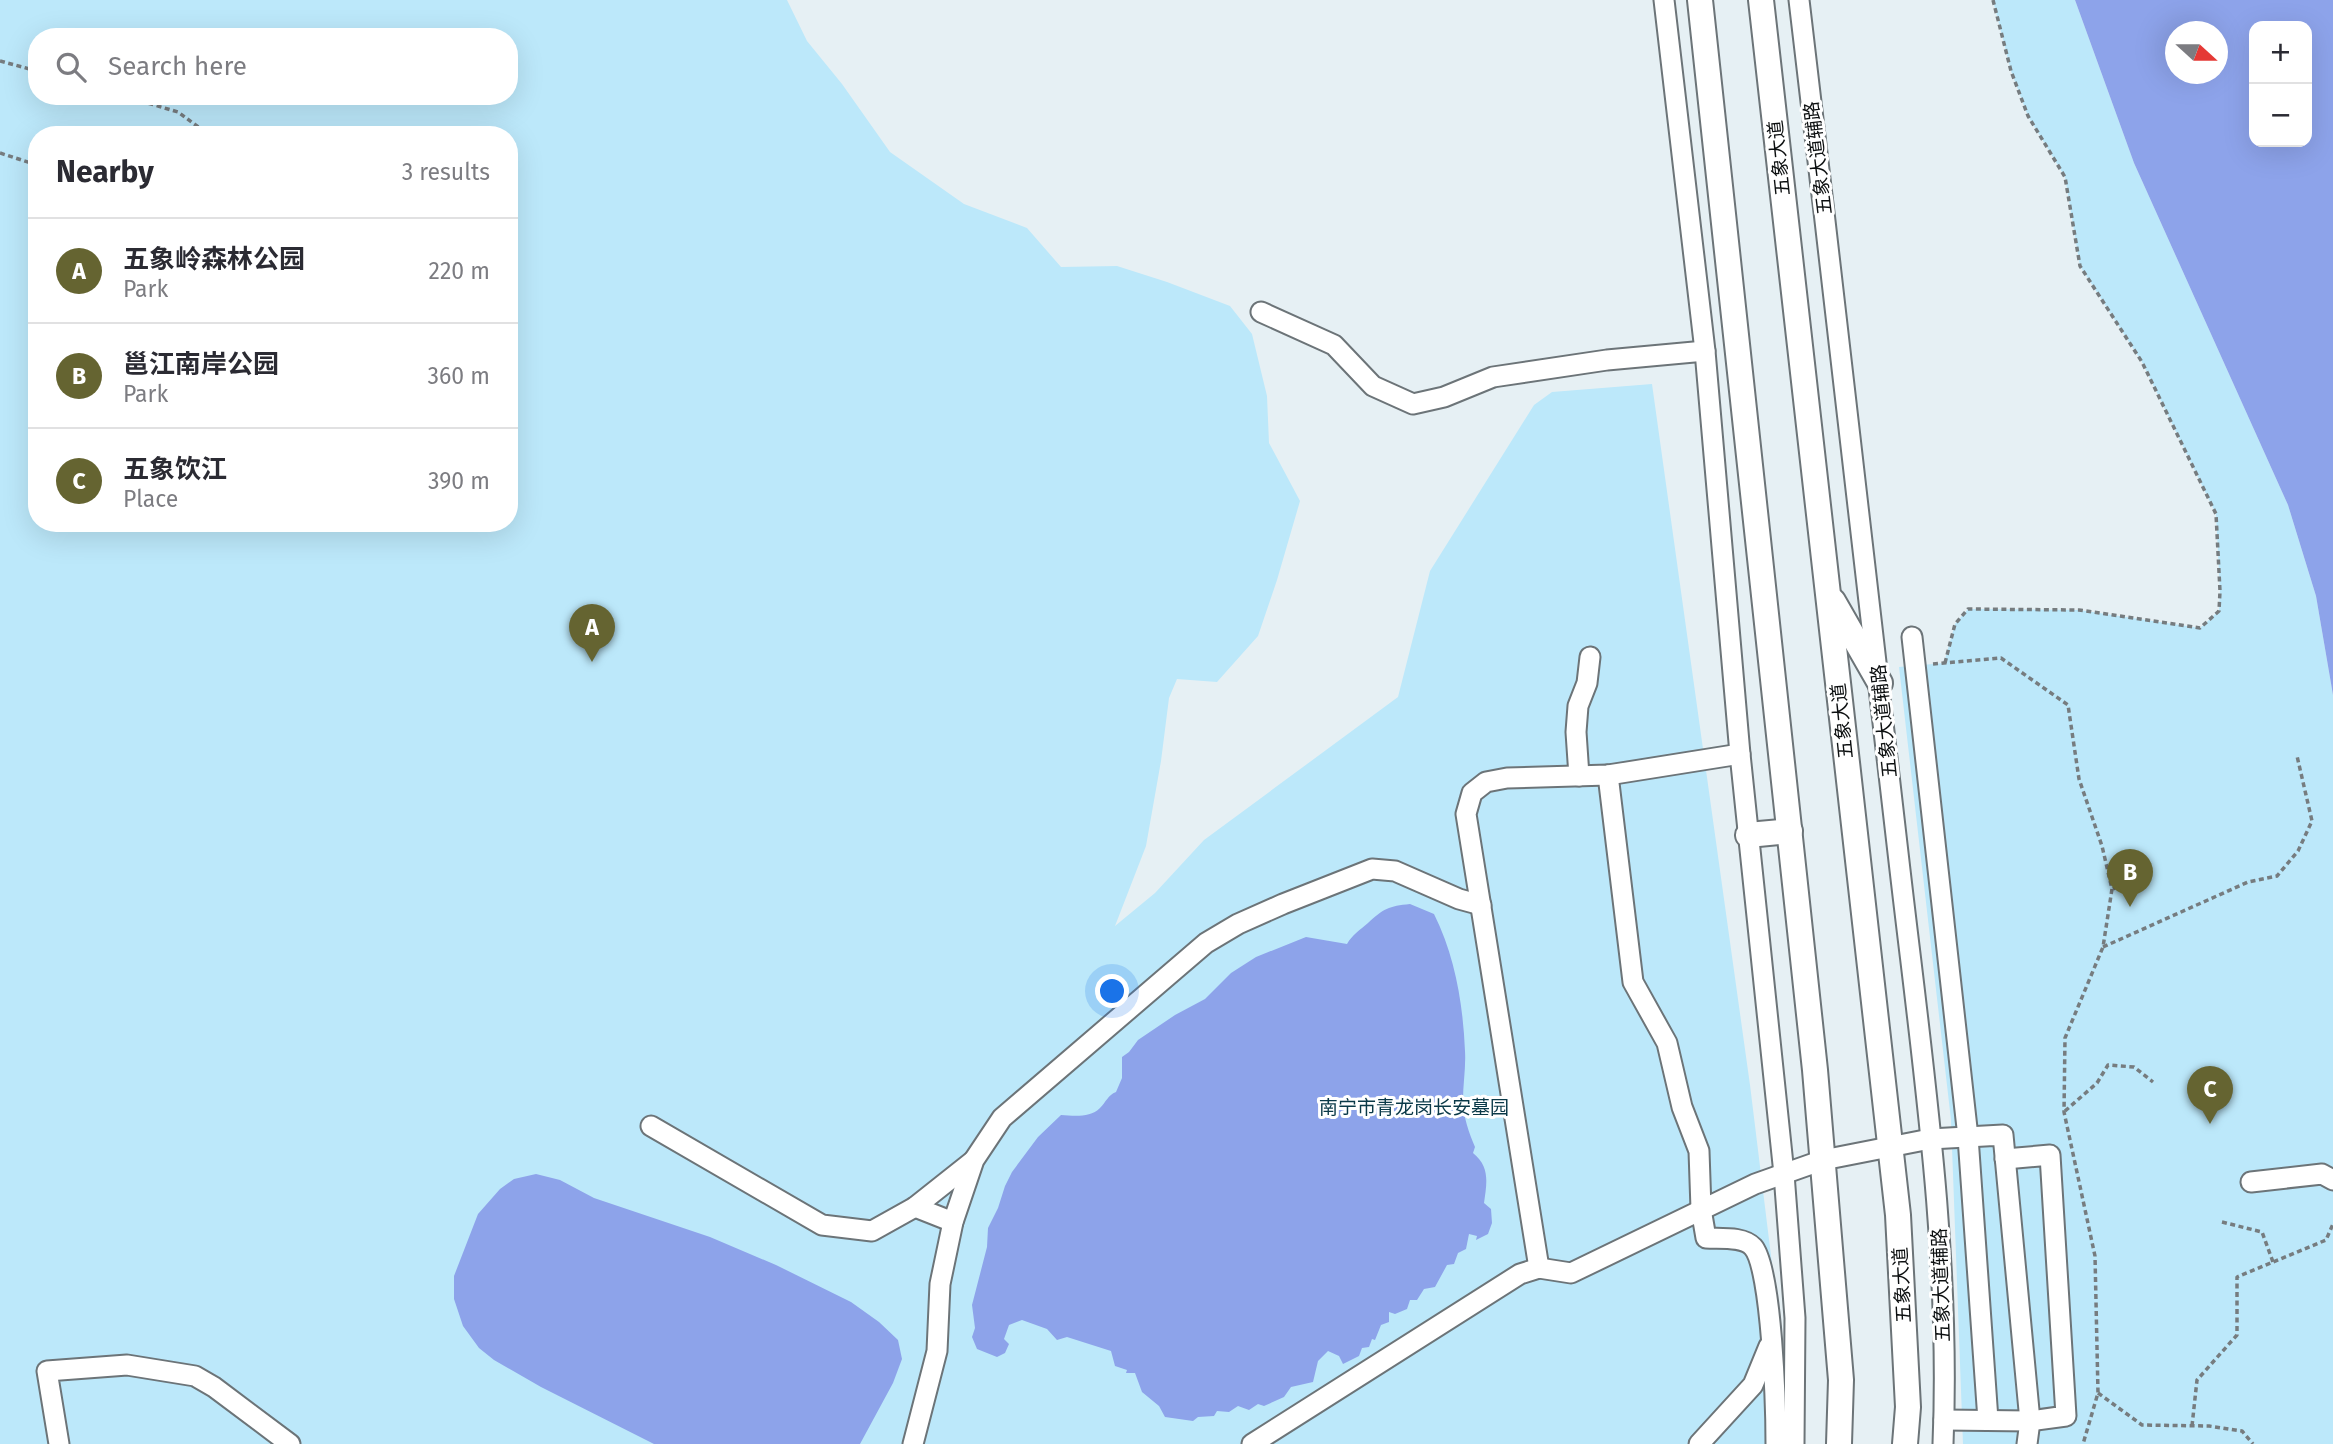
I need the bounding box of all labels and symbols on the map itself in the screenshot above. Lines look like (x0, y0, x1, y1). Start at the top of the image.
north arrow (2165, 21, 2228, 84)
street label: 五象大道辅路 (1800, 100, 1836, 216)
street label: 五象大道 (1764, 119, 1794, 197)
pin: A (569, 604, 615, 662)
street label: 五象大道辅路 (1867, 663, 1901, 779)
street label: 五象大道 (1827, 682, 1857, 760)
pin: B (2107, 849, 2153, 907)
your location (1095, 974, 1129, 1008)
pin: C (2187, 1066, 2233, 1124)
park label: 南宁市青龙岗长安墓园 (1319, 1096, 1509, 1119)
street label: 五象大道辅路 (1928, 1228, 1954, 1342)
street label: 五象大道 (1889, 1246, 1915, 1324)

